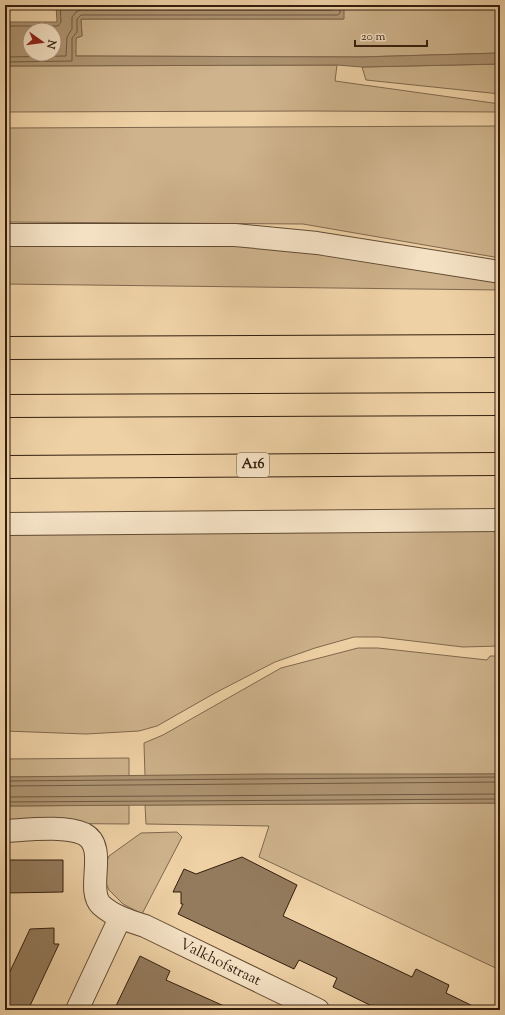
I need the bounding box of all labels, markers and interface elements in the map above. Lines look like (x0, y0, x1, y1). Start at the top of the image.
north arrow (22, 22, 62, 62)
scale bar (355, 22, 427, 48)
text: 20 m (361, 28, 386, 46)
text: N (42, 37, 60, 51)
road number: A16 (237, 453, 269, 477)
street label: Valkhofstraat (176, 934, 264, 992)

